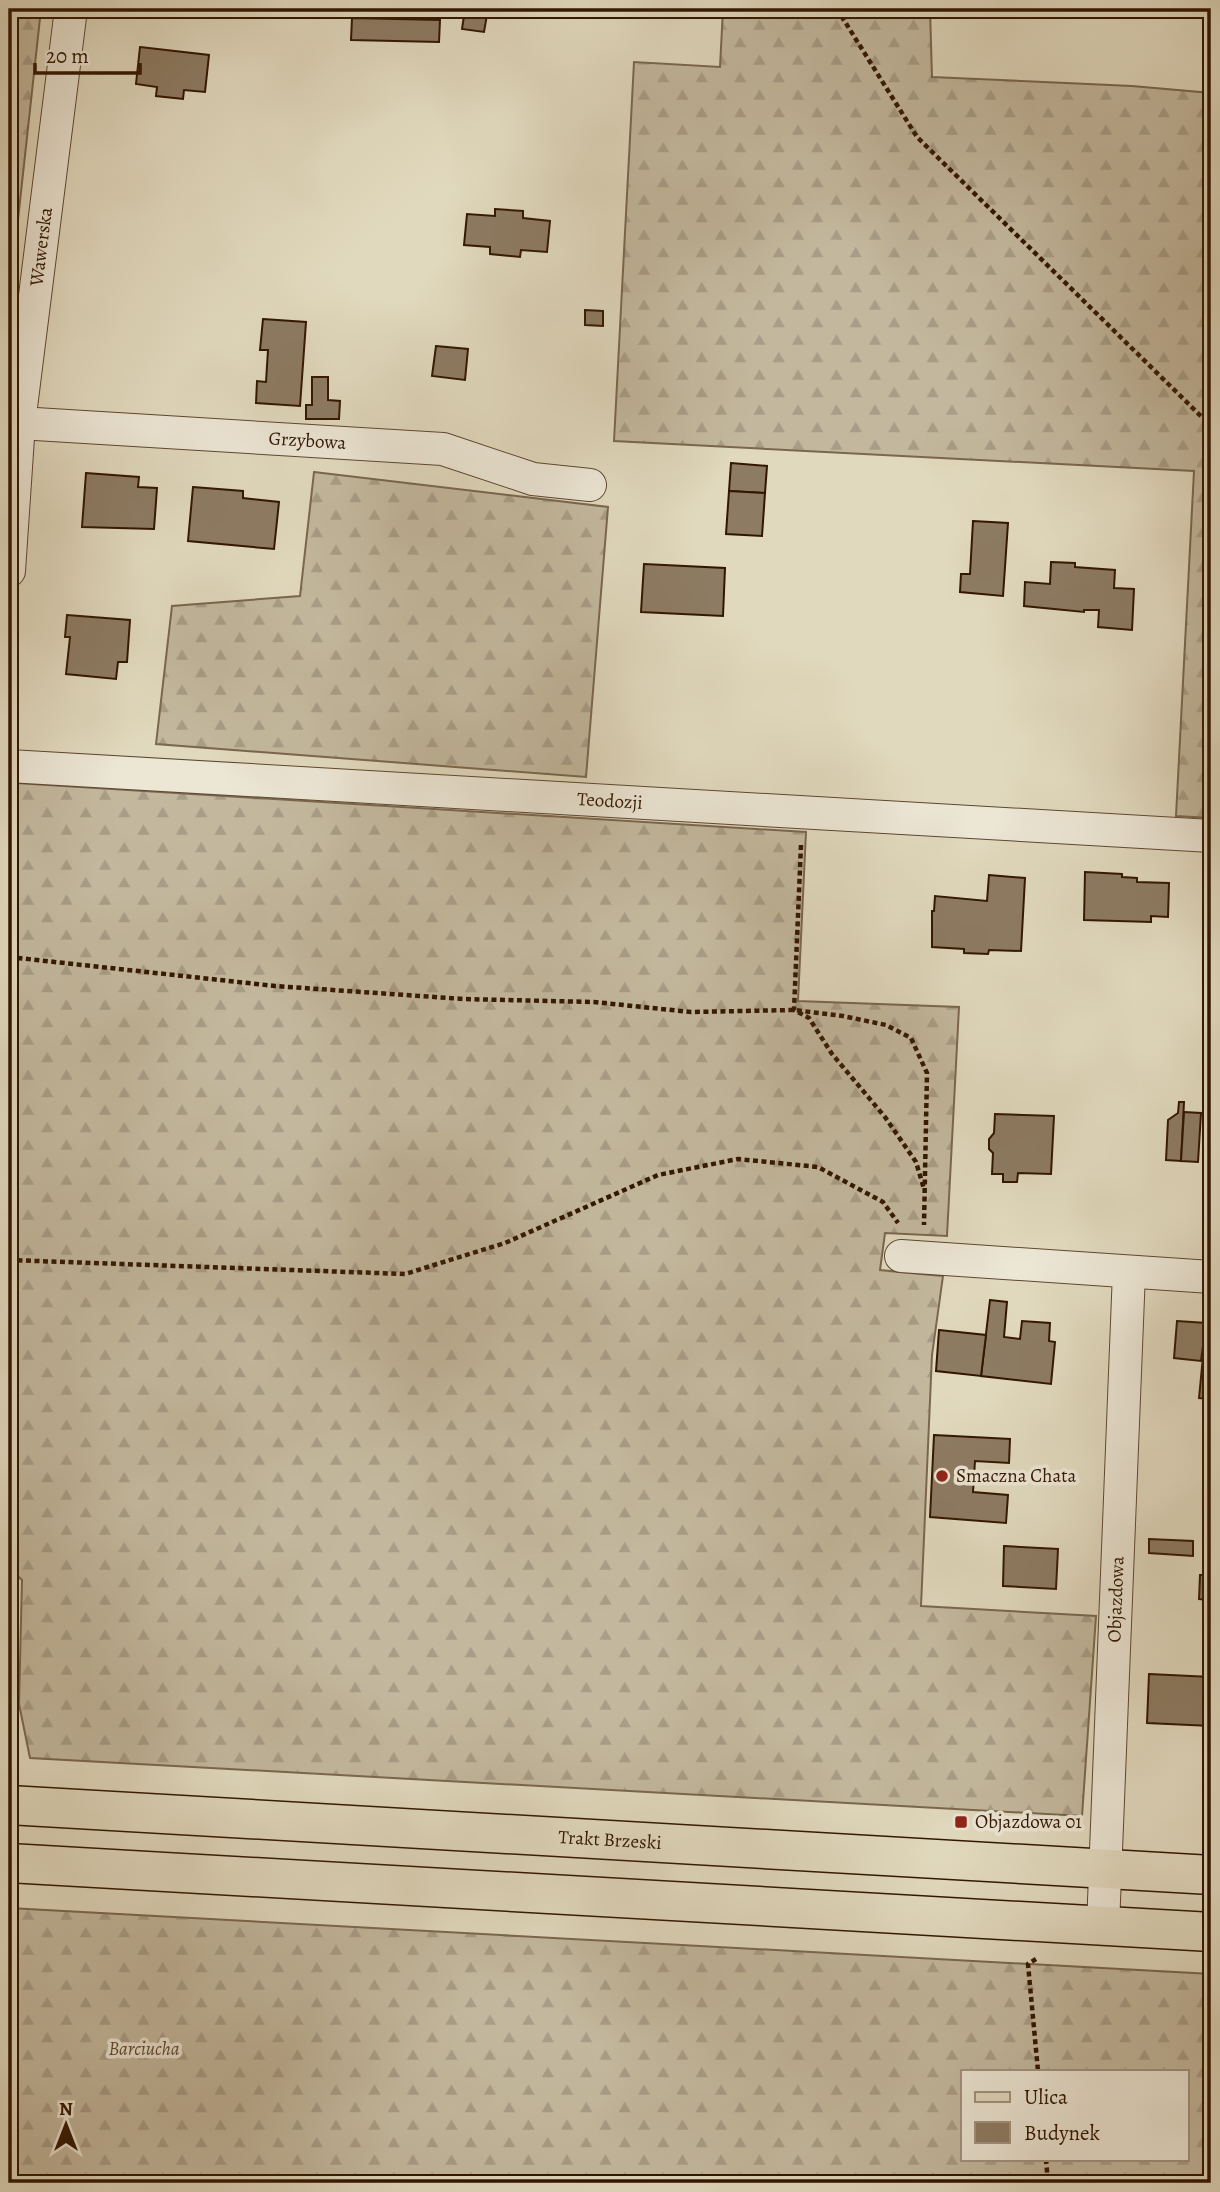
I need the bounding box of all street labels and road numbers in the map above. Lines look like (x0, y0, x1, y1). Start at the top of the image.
street label: Wawerska (23, 206, 59, 289)
street label: Grzybowa (268, 425, 347, 456)
street label: Teodozji (576, 786, 644, 816)
street label: Objazdowa (1101, 1555, 1131, 1643)
street label: Trakt Brzeski (558, 1824, 662, 1856)

